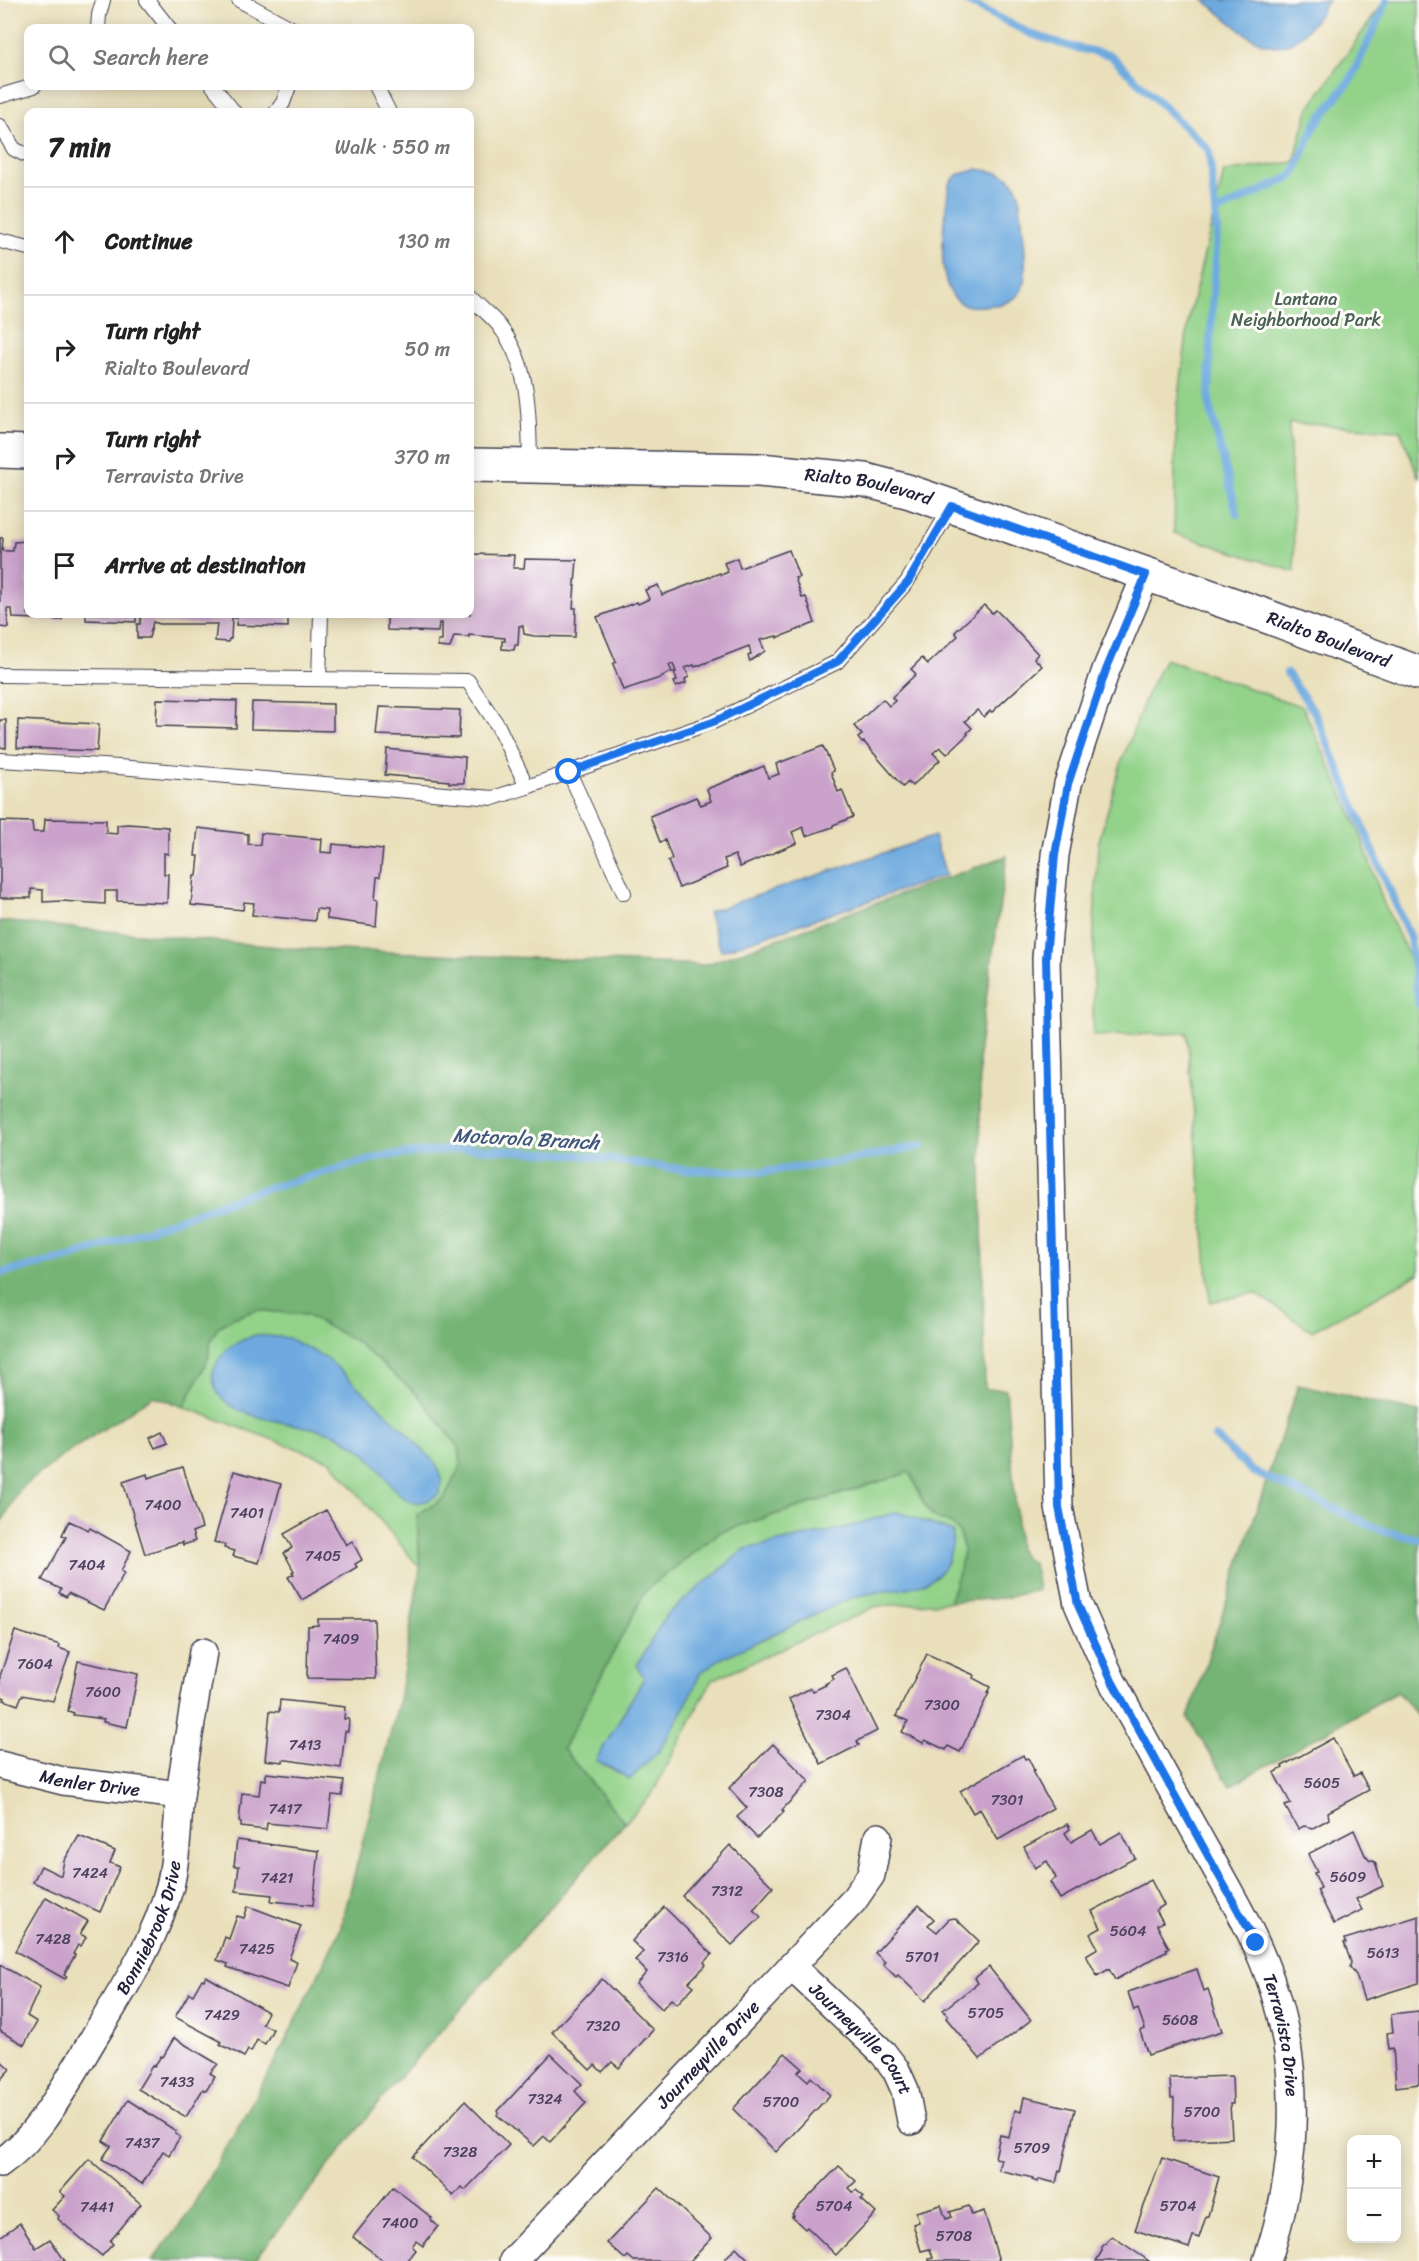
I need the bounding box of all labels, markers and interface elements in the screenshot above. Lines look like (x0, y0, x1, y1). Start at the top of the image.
search box (24, 24, 474, 90)
text: Search here (93, 38, 209, 77)
icon: search (45, 41, 78, 74)
text: 7 min (48, 124, 111, 170)
text: Walk · 550 m (335, 130, 450, 165)
text: Continue (105, 222, 193, 261)
text: 130 m (397, 224, 450, 259)
icon: ahead (48, 225, 81, 258)
park label: Lantana Neighborhood Park (1231, 283, 1381, 336)
text: Turn right (105, 312, 200, 351)
text: 50 m (405, 332, 450, 367)
icon: right (48, 333, 81, 366)
text: Rialto Boulevard (105, 351, 249, 386)
text: Turn right (105, 420, 200, 459)
text: 370 m (394, 440, 450, 475)
icon: right (48, 441, 81, 474)
street label: Rialto Boulevard (803, 458, 938, 515)
text: Terravista Drive (105, 459, 244, 494)
text: Arrive at destination (105, 546, 306, 585)
icon: arrive (48, 549, 81, 582)
street label: Rialto Boulevard (1262, 602, 1397, 678)
route start (555, 758, 581, 784)
water label: Motorola Branch (452, 1118, 602, 1160)
house number: 7400 (145, 1492, 181, 1518)
house number: 7401 (230, 1500, 264, 1526)
house number: 7405 (305, 1543, 341, 1569)
house number: 7404 (69, 1552, 105, 1578)
house number: 7409 (323, 1626, 359, 1652)
house number: 7604 (17, 1651, 53, 1677)
house number: 7600 (85, 1679, 121, 1705)
house number: 7300 (924, 1692, 960, 1718)
house number: 7304 (815, 1702, 851, 1728)
house number: 7413 (289, 1732, 321, 1758)
street label: Menler Drive (36, 1760, 142, 1806)
house number: 5605 (1304, 1770, 1340, 1796)
house number: 7308 (748, 1779, 784, 1805)
house number: 7301 (991, 1787, 1023, 1813)
house number: 7417 (269, 1796, 303, 1822)
street label: Bonniebrook Drive (107, 1858, 190, 2001)
house number: 7424 (72, 1860, 108, 1886)
house number: 5609 (1330, 1864, 1366, 1890)
house number: 7421 (260, 1865, 294, 1891)
house number: 7312 (711, 1878, 743, 1904)
house number: 5604 (1110, 1918, 1146, 1944)
house number: 7428 (35, 1926, 71, 1952)
route end (1242, 1929, 1268, 1955)
house number: 7425 (239, 1936, 275, 1962)
house number: 5613 (1367, 1940, 1399, 1966)
house number: 7316 (657, 1944, 689, 1970)
house number: 5701 (905, 1944, 939, 1970)
street label: Terravista Drive (1253, 1969, 1308, 2097)
street label: Journeyville Court (800, 1974, 921, 2100)
street label: Journeyville Drive (647, 1992, 768, 2117)
house number: 5705 (968, 2000, 1004, 2026)
house number: 7429 (204, 2002, 240, 2028)
house number: 5608 (1162, 2007, 1198, 2033)
house number: 7320 (586, 2013, 620, 2039)
house number: 7433 (160, 2069, 194, 2095)
house number: 7324 (528, 2086, 562, 2112)
house number: 5700 (763, 2089, 799, 2115)
house number: 5700 (1184, 2099, 1220, 2125)
house number: 7437 (125, 2130, 161, 2156)
house number: 5709 (1014, 2135, 1050, 2161)
map controls (1347, 2135, 1401, 2243)
button: + (1347, 2135, 1401, 2189)
house number: 7328 (443, 2139, 477, 2165)
button: − (1347, 2189, 1401, 2243)
house number: 5704 (816, 2193, 852, 2219)
house number: 5704 (1160, 2193, 1196, 2219)
house number: 7441 (80, 2194, 114, 2220)
house number: 7400 (382, 2210, 418, 2236)
house number: 5708 (936, 2223, 972, 2249)

